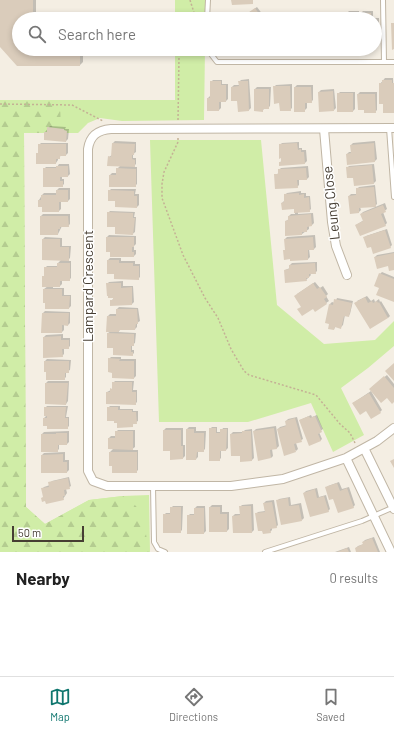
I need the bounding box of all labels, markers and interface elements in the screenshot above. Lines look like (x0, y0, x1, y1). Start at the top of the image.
search box (12, 12, 382, 56)
icon: search (26, 23, 48, 45)
text: Search here (58, 25, 136, 43)
street label: Leung Close (318, 165, 343, 241)
street label: Lampard Crescent (79, 230, 96, 342)
scale bar (12, 524, 84, 543)
text: 50 m (18, 526, 41, 539)
text: Nearby (16, 568, 70, 588)
text: 0 results (329, 570, 378, 586)
tab: Map (49, 686, 71, 723)
tab: Directions (169, 686, 218, 723)
tab: Saved (316, 686, 345, 723)

